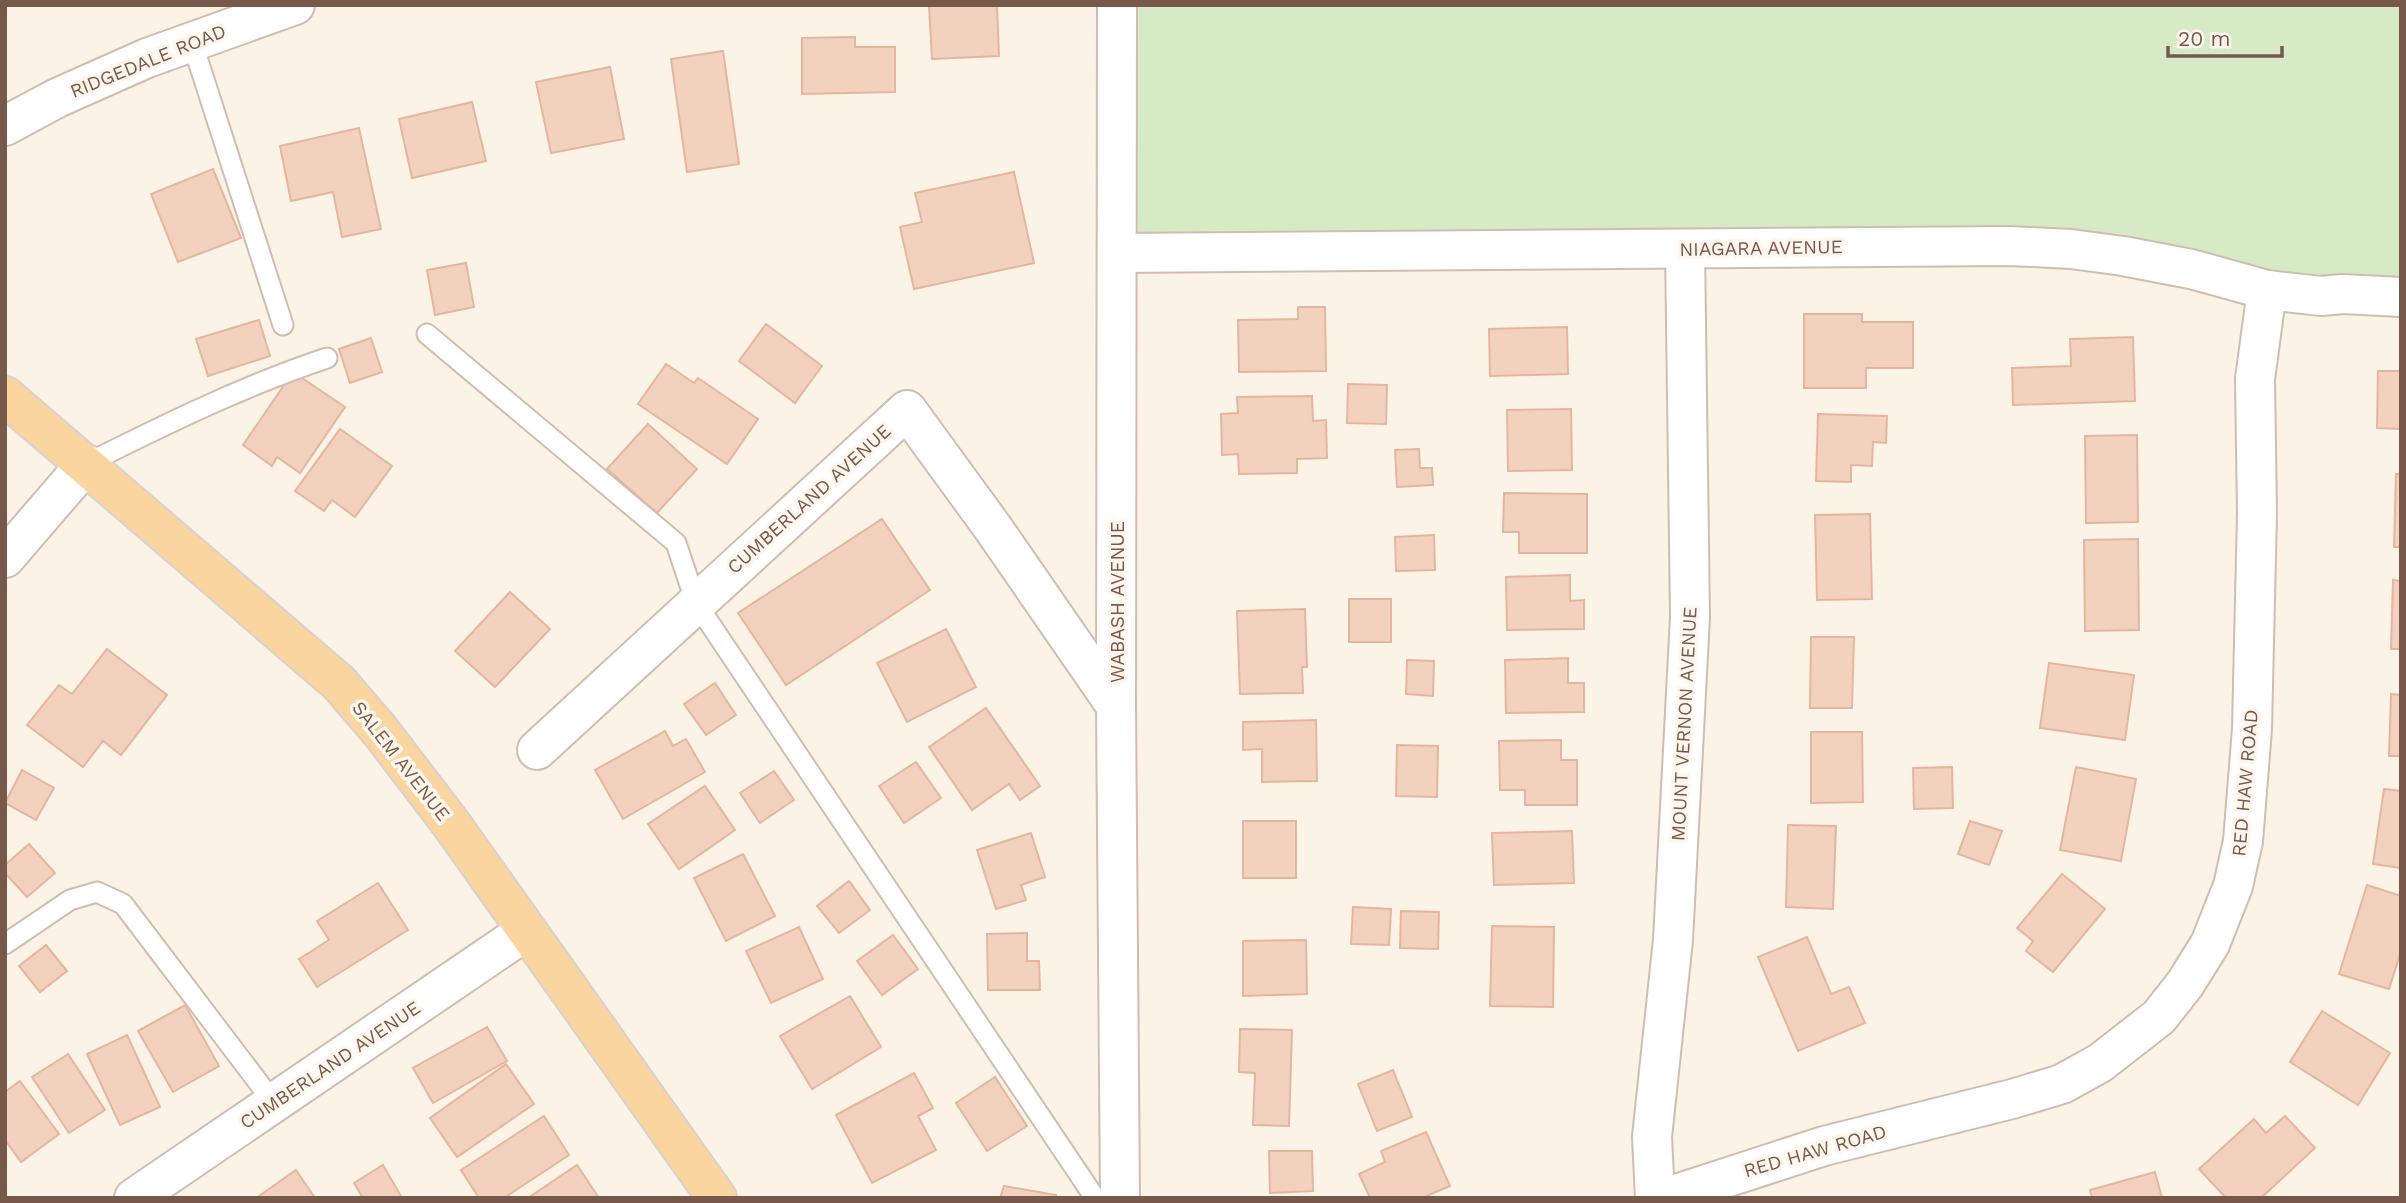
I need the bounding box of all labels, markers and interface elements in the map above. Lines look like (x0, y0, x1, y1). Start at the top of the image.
scale bar (2168, 14, 2282, 58)
street label: RIDGEDALE ROAD (67, 19, 229, 103)
text: 20 m (2178, 26, 2230, 51)
street label: NIAGARA AVENUE (1679, 235, 1843, 261)
street label: CUMBERLAND AVENUE (722, 419, 896, 579)
street label: WABASH AVENUE (1106, 521, 1129, 683)
street label: MOUNT VERNON AVENUE (1666, 606, 1702, 842)
street label: SALEM AVENUE (347, 697, 455, 825)
street label: RED HAW ROAD (2227, 709, 2263, 857)
street label: CUMBERLAND AVENUE (235, 996, 425, 1134)
street label: RED HAW ROAD (1741, 1120, 1889, 1182)

